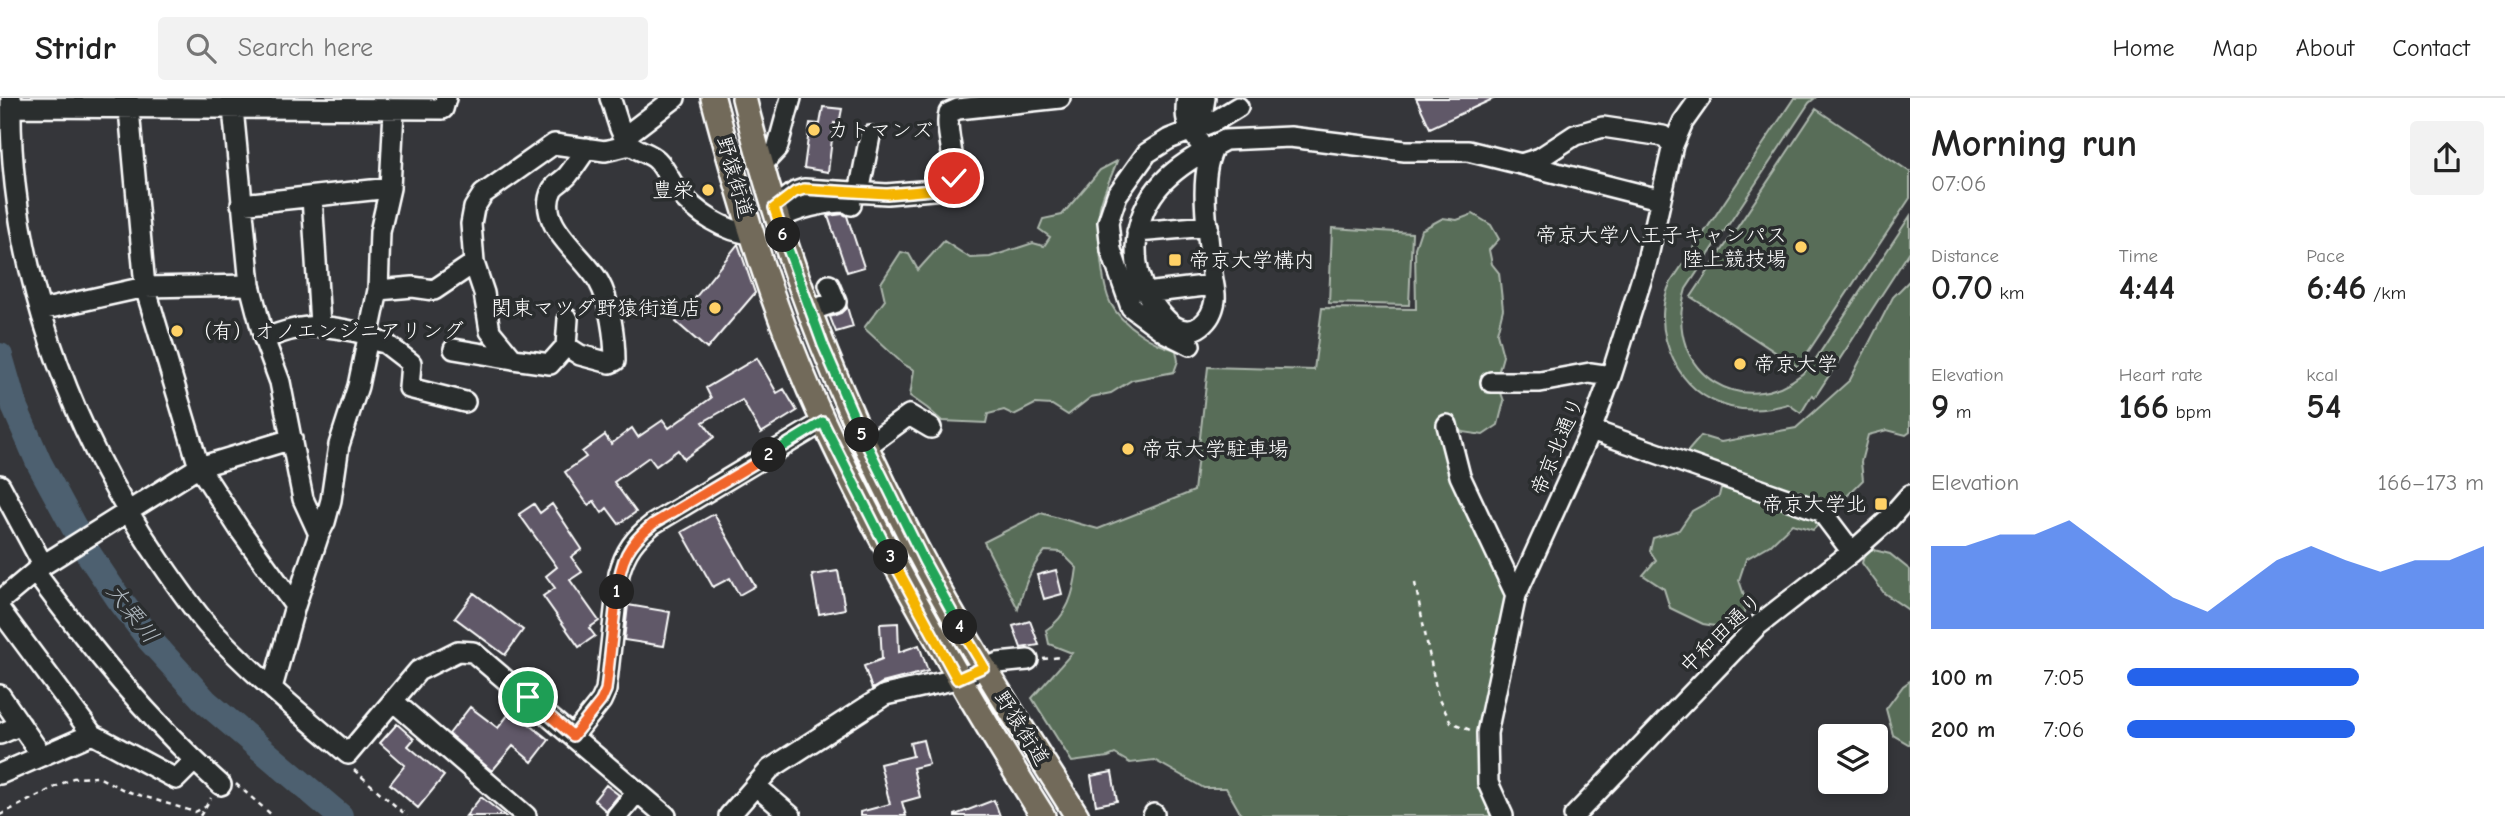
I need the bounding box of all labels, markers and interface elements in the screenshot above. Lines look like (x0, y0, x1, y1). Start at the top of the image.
search box (158, 17, 648, 80)
text: Stridr (35, 29, 116, 67)
icon: search (182, 29, 220, 67)
text: Search here (238, 33, 373, 63)
text: Home (2113, 34, 2174, 62)
text: Map (2212, 34, 2258, 62)
text: About (2296, 34, 2354, 62)
text: Contact (2392, 34, 2470, 62)
place label: カトマンズ (828, 118, 933, 142)
button: share (2410, 121, 2484, 195)
marker: カトマンズ (806, 122, 822, 138)
text: Morning run (1931, 122, 2137, 166)
street label: 野猿街道 (712, 133, 758, 221)
pin (924, 148, 984, 208)
icon: check (935, 159, 973, 197)
text: 07:06 (1931, 170, 1987, 197)
place label: 豊栄 (652, 178, 694, 202)
marker: 豊栄 (700, 182, 716, 198)
pin: 6 (766, 218, 800, 252)
text: 6 (778, 223, 787, 245)
place label: 帝京大学八王子キャンパス 陸上競技場 (1536, 223, 1787, 271)
marker: 帝京大学八王子キャンパス 陸上競技場 (1793, 239, 1809, 255)
text: Distance (1931, 245, 1999, 267)
text: Time (2119, 245, 2158, 267)
text: Pace (2306, 245, 2345, 267)
place label: 帝京大学構内 (1189, 248, 1315, 272)
marker: 帝京大学構内 (1167, 252, 1183, 268)
text: 0.70 (1931, 267, 1993, 308)
text: 4:44 (2119, 267, 2175, 308)
text: 6:46 (2306, 267, 2367, 308)
text: km (1993, 282, 2024, 304)
text: /km (2367, 282, 2406, 304)
place label: 関東マツダ野猿街道店 (491, 296, 701, 320)
marker: 関東マツダ野猿街道店 (707, 300, 723, 316)
place label: （有）オノエンジニアリング (191, 319, 464, 343)
marker: （有）オノエンジニアリング (169, 323, 185, 339)
place label: 帝京大学 (1754, 352, 1838, 376)
marker: 帝京大学 (1732, 356, 1748, 372)
text: Elevation (1931, 364, 2004, 386)
text: Heart rate (2119, 364, 2202, 386)
text: kcal (2306, 364, 2338, 386)
text: 9 (1931, 386, 1949, 427)
text: 166 (2119, 386, 2169, 427)
text: 54 (2306, 386, 2341, 427)
street label: 帝京北通り (1525, 393, 1589, 499)
text: m (1949, 401, 1971, 423)
text: bpm (2169, 401, 2211, 423)
pin: 5 (844, 418, 880, 452)
text: 5 (856, 423, 867, 445)
place label: 帝京大学駐車場 (1142, 437, 1289, 461)
pin: 2 (752, 438, 786, 472)
marker: 帝京大学駐車場 (1120, 441, 1136, 457)
text: 2 (764, 443, 773, 465)
text: Elevation (1931, 469, 2019, 496)
text: 166–173 m (2378, 469, 2484, 496)
place label: 帝京大学北 (1762, 492, 1867, 516)
marker: 帝京大学北 (1873, 496, 1889, 512)
pin: 3 (874, 540, 908, 574)
text: 3 (886, 545, 895, 567)
pin: 1 (600, 574, 634, 610)
water label: 大栗川 (101, 578, 164, 649)
text: 1 (613, 580, 620, 602)
street label: 中和田通り (1675, 588, 1767, 678)
pin: 4 (942, 610, 978, 644)
text: 4 (955, 615, 964, 637)
text: 100 m (1931, 664, 1993, 691)
text: 7:05 (2043, 664, 2085, 691)
pin (498, 667, 558, 727)
icon: arrive (509, 678, 547, 716)
street label: 野猿街道 (990, 686, 1054, 770)
text: 200 m (1931, 716, 1995, 743)
text: 7:06 (2043, 716, 2085, 743)
map controls (1818, 724, 1888, 794)
button: layers (1818, 724, 1888, 794)

